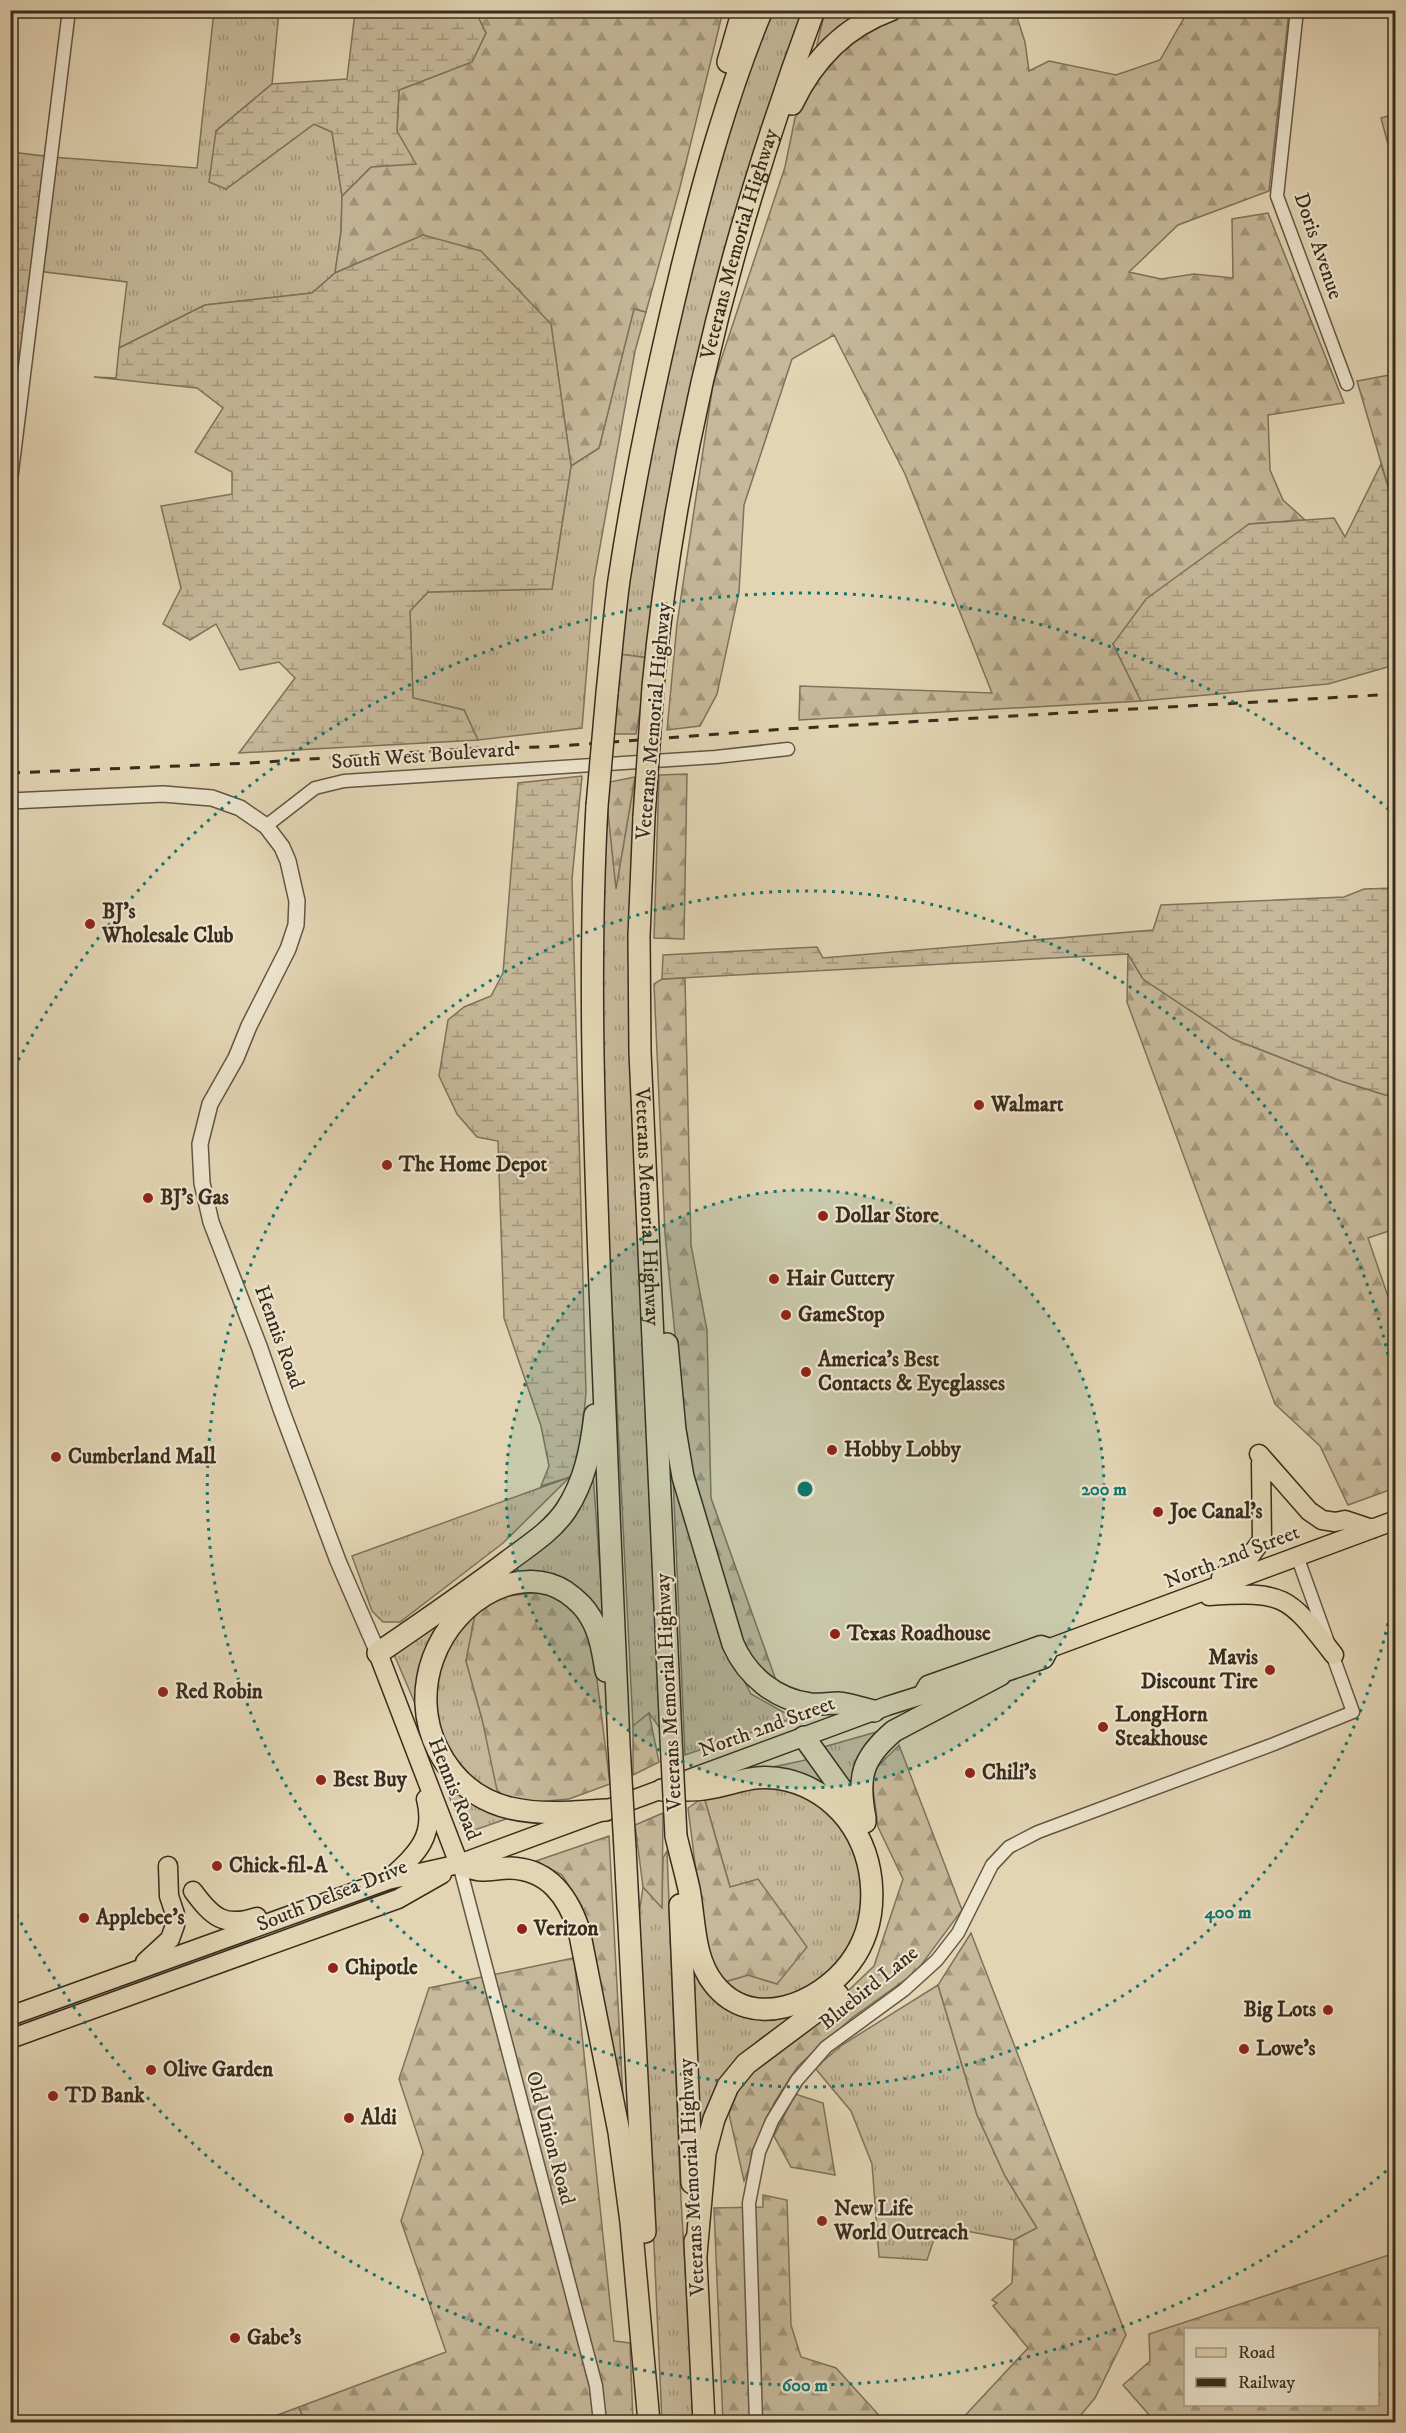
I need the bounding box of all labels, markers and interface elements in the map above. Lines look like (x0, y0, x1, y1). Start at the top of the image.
street label: Veterans Memorial Highway (695, 125, 785, 363)
street label: Doris Avenue (1288, 189, 1348, 303)
street label: Veterans Memorial Highway (631, 600, 677, 842)
street label: South West Boulevard (330, 737, 516, 775)
place label: BJ's Wholesale Club (101, 899, 234, 949)
marker: BJ's Wholesale Club (83, 917, 97, 931)
street label: Veterans Memorial Highway (629, 1086, 665, 1327)
place label: Walmart (990, 1092, 1064, 1118)
marker: Walmart (972, 1098, 986, 1112)
place label: The Home Depot (398, 1152, 548, 1178)
marker: The Home Depot (380, 1158, 394, 1172)
place label: BJ's Gas (160, 1185, 229, 1211)
marker: BJ's Gas (141, 1191, 155, 1205)
place label: Dollar Store (835, 1203, 939, 1229)
marker: Dollar Store (816, 1209, 830, 1223)
place label: Hair Cuttery (786, 1266, 895, 1292)
marker: Hair Cuttery (767, 1272, 781, 1286)
street label: Hennis Road (248, 1282, 310, 1393)
place label: GameStop (798, 1302, 885, 1328)
marker: GameStop (779, 1308, 793, 1322)
place label: America's Best Contacts & Eyeglasses (817, 1347, 1005, 1397)
marker: America's Best Contacts & Eyeglasses (799, 1365, 813, 1379)
place label: Hobby Lobby (844, 1437, 962, 1463)
marker: Hobby Lobby (825, 1443, 839, 1457)
place label: Cumberland Mall (68, 1444, 217, 1470)
marker: Cumberland Mall (49, 1450, 63, 1464)
centre of rings (795, 1479, 815, 1499)
text: 200 m (1081, 1479, 1127, 1501)
place label: Joe Canal's (1168, 1499, 1263, 1525)
marker: Joe Canal's (1151, 1505, 1165, 1519)
street label: North 2nd Street (1161, 1519, 1304, 1595)
street label: Veterans Memorial Highway (650, 1571, 688, 1813)
place label: Texas Roadhouse (846, 1621, 991, 1647)
marker: Texas Roadhouse (828, 1627, 842, 1641)
place label: Mavis Discount Tire (1141, 1645, 1258, 1695)
marker: Mavis Discount Tire (1263, 1663, 1277, 1677)
place label: Red Robin (175, 1679, 264, 1705)
marker: Red Robin (156, 1685, 170, 1699)
street label: North 2nd Street (695, 1690, 839, 1764)
place label: LongHorn Steakhouse (1115, 1702, 1209, 1752)
marker: LongHorn Steakhouse (1096, 1720, 1110, 1734)
street label: Hennis Road (422, 1734, 487, 1845)
place label: Chili's (982, 1760, 1036, 1786)
marker: Chili's (963, 1766, 977, 1780)
place label: Best Buy (333, 1767, 408, 1793)
marker: Best Buy (314, 1773, 328, 1787)
place label: Chick-fil-A (229, 1853, 328, 1879)
street label: South Delsea Drive (253, 1854, 411, 1938)
marker: Chick-fil-A (210, 1859, 224, 1873)
text: 400 m (1203, 1902, 1252, 1924)
place label: Applebee's (95, 1905, 185, 1931)
marker: Applebee's (77, 1911, 91, 1925)
place label: Verizon (533, 1916, 599, 1942)
marker: Verizon (515, 1922, 529, 1936)
street label: Bluebird Lane (814, 1940, 924, 2036)
place label: Chipotle (345, 1955, 418, 1981)
marker: Chipotle (326, 1961, 340, 1975)
place label: Big Lots (1244, 1997, 1316, 2023)
marker: Big Lots (1321, 2003, 1335, 2017)
place label: Lowe's (1256, 2036, 1316, 2062)
marker: Lowe's (1237, 2042, 1251, 2056)
street label: Veterans Memorial Highway (673, 2056, 711, 2298)
place label: Olive Garden (163, 2057, 274, 2083)
marker: Olive Garden (144, 2063, 158, 2077)
street label: Old Union Road (520, 2068, 580, 2208)
place label: TD Bank (64, 2083, 145, 2109)
marker: TD Bank (46, 2089, 60, 2103)
place label: Aldi (360, 2105, 397, 2131)
marker: Aldi (342, 2111, 356, 2125)
place label: New Life World Outreach (833, 2196, 970, 2246)
marker: New Life World Outreach (815, 2214, 829, 2228)
place label: Gabe's (247, 2325, 301, 2351)
legend (1184, 2328, 1379, 2406)
marker: Gabe's (228, 2331, 242, 2345)
text: Road (1238, 2342, 1275, 2364)
text: Railway (1238, 2372, 1296, 2394)
text: 600 m (782, 2375, 829, 2397)

